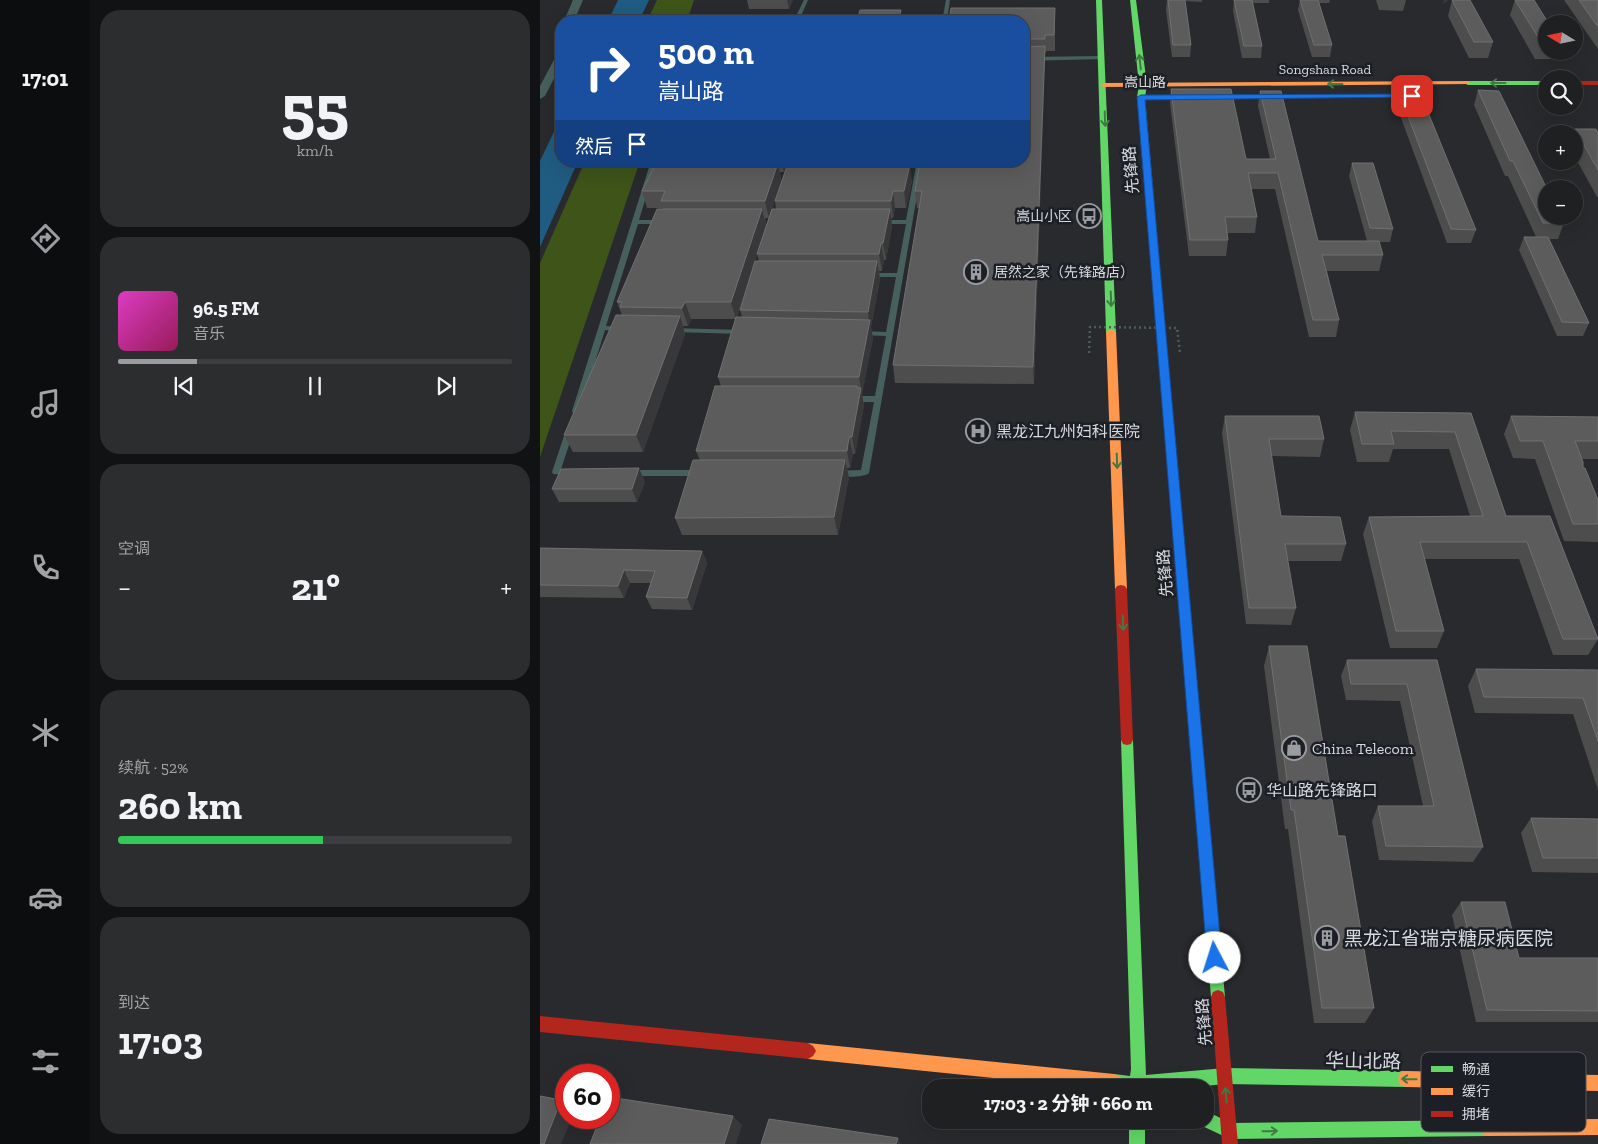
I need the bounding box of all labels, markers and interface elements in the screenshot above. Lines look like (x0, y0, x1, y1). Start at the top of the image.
north arrow (1538, 15, 1582, 60)
map controls (1538, 15, 1583, 225)
text: 500 m (658, 31, 754, 73)
icon: right (575, 35, 640, 100)
one-way arrow (1135, 54, 1145, 70)
street label: Songshan Road (1279, 61, 1371, 78)
text: 17:01 (22, 65, 68, 92)
text: 55 (281, 69, 349, 147)
button: search (1538, 70, 1583, 115)
street label: 嵩山路 (1124, 74, 1166, 91)
pin (1391, 75, 1433, 117)
text: 嵩山路 (658, 78, 724, 105)
one-way arrow (1490, 78, 1506, 88)
one-way arrow (1327, 79, 1344, 89)
icon: arrive (1398, 82, 1426, 110)
one-way arrow (1100, 110, 1110, 126)
button: + (1538, 125, 1583, 170)
icon: arrive (623, 130, 651, 158)
text: 然后 (575, 135, 613, 158)
text: km/h (297, 141, 333, 160)
street label: 先锋路 (1119, 145, 1143, 195)
button: − (1538, 180, 1583, 225)
bus stop icon: 嵩山小区 (1076, 203, 1102, 229)
place label: 嵩山小区 (1016, 208, 1072, 225)
icon: directions (28, 221, 63, 256)
building icon: 居然之家（先锋路店） (963, 259, 989, 285)
place label: 居然之家（先锋路店） (994, 264, 1134, 281)
one-way arrow (1107, 290, 1116, 306)
text: 96.5 FM (193, 297, 259, 320)
text: 音乐 (193, 324, 225, 343)
icon: previous (170, 372, 198, 400)
icon: pause (301, 372, 329, 400)
icon: next (432, 372, 460, 400)
icon: music (28, 386, 63, 421)
hospital icon: 黑龙江九州妇科医院 (965, 418, 991, 444)
place label: 黑龙江九州妇科医院 (996, 422, 1140, 441)
one-way arrow (1112, 452, 1122, 469)
text: 空调 (118, 539, 150, 558)
street label: 先锋路 (1153, 548, 1177, 598)
icon: phone (28, 550, 63, 585)
text: 21° (291, 564, 340, 610)
text: − (118, 571, 131, 604)
text: + (500, 571, 512, 604)
one-way arrow (1118, 615, 1127, 631)
icon: climate (28, 715, 63, 750)
shop icon: China Telecom (1281, 735, 1307, 761)
place label: China Telecom (1312, 739, 1414, 758)
text: 续航 · 52% (118, 758, 188, 777)
bus stop icon: 华山路先锋路口 (1236, 777, 1262, 803)
place label: 华山路先锋路口 (1266, 781, 1378, 800)
text: 260 km (118, 783, 242, 829)
icon: car (28, 880, 63, 915)
building icon: 黑龙江省瑞京糖尿病医院 (1314, 925, 1340, 951)
place label: 黑龙江省瑞京糖尿病医院 (1344, 927, 1553, 950)
position arrow (1188, 931, 1240, 983)
text: 到达 (118, 993, 150, 1012)
street label: 先锋路 (1192, 997, 1216, 1047)
text: 17:03 (118, 1018, 203, 1064)
icon: filters (28, 1044, 63, 1079)
street label: 华山北路 (1325, 1049, 1401, 1073)
legend (1421, 1052, 1586, 1132)
text: 畅通 (1462, 1061, 1490, 1078)
speed limit sign: 60 (555, 1064, 620, 1129)
one-way arrow (1402, 1075, 1418, 1084)
text: 缓行 (1462, 1083, 1490, 1100)
one-way arrow (1222, 1088, 1231, 1104)
text: 17:03 · 2 分钟 · 660 m (984, 1092, 1152, 1115)
text: 拥堵 (1462, 1106, 1490, 1123)
one-way arrow (1261, 1126, 1277, 1136)

